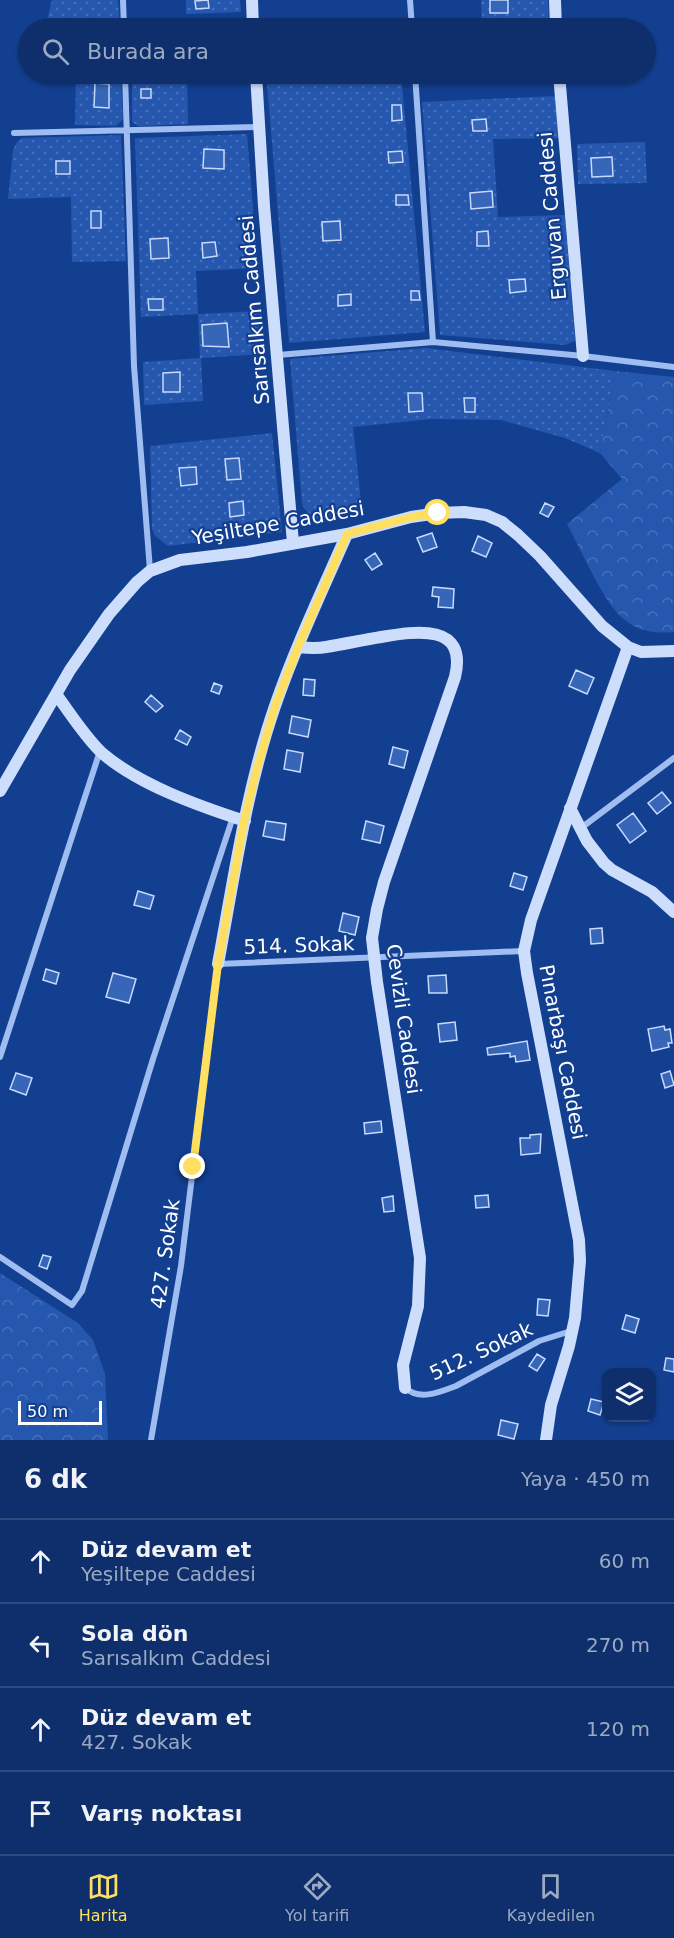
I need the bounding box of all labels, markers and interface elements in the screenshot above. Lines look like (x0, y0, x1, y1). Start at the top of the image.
search box (18, 18, 656, 84)
icon: search (39, 35, 72, 68)
text: Burada ara (87, 39, 209, 64)
street label: Erguvan Caddesi (533, 131, 571, 301)
street label: Sarısalkım Caddesi (234, 214, 274, 406)
street label: Yeşiltepe Caddesi (189, 496, 366, 550)
route start (424, 499, 450, 525)
street label: 514. Sokak (243, 931, 355, 959)
street label: Cevizli Caddesi (382, 942, 426, 1096)
street label: Pınarbaşı Caddesi (534, 962, 592, 1142)
route end (179, 1153, 205, 1179)
street label: 427. Sokak (145, 1197, 185, 1311)
street label: 512. Sokak (426, 1317, 537, 1385)
map controls (602, 1368, 656, 1422)
button: layers (602, 1368, 656, 1422)
scale bar (18, 1398, 102, 1426)
text: 50 m (27, 1402, 68, 1421)
text: 6 dk (24, 1464, 87, 1494)
text: Yaya · 450 m (521, 1467, 650, 1491)
text: Düz devam et (81, 1537, 251, 1562)
icon: ahead (24, 1545, 57, 1578)
text: 60 m (599, 1549, 650, 1573)
text: Yeşiltepe Caddesi (81, 1562, 256, 1586)
text: Sola dön (81, 1621, 189, 1646)
icon: left (24, 1629, 57, 1662)
text: 270 m (586, 1633, 650, 1657)
text: Sarısalkım Caddesi (81, 1646, 271, 1670)
text: Düz devam et (81, 1705, 251, 1730)
icon: ahead (24, 1713, 57, 1746)
text: 120 m (586, 1717, 650, 1741)
text: 427. Sokak (81, 1730, 192, 1754)
icon: arrive (24, 1797, 57, 1830)
text: Varış noktası (81, 1801, 242, 1826)
tab: Harita (79, 1870, 128, 1925)
tab: Yol tarifi (285, 1870, 349, 1925)
tab: Kaydedilen (507, 1870, 595, 1925)

